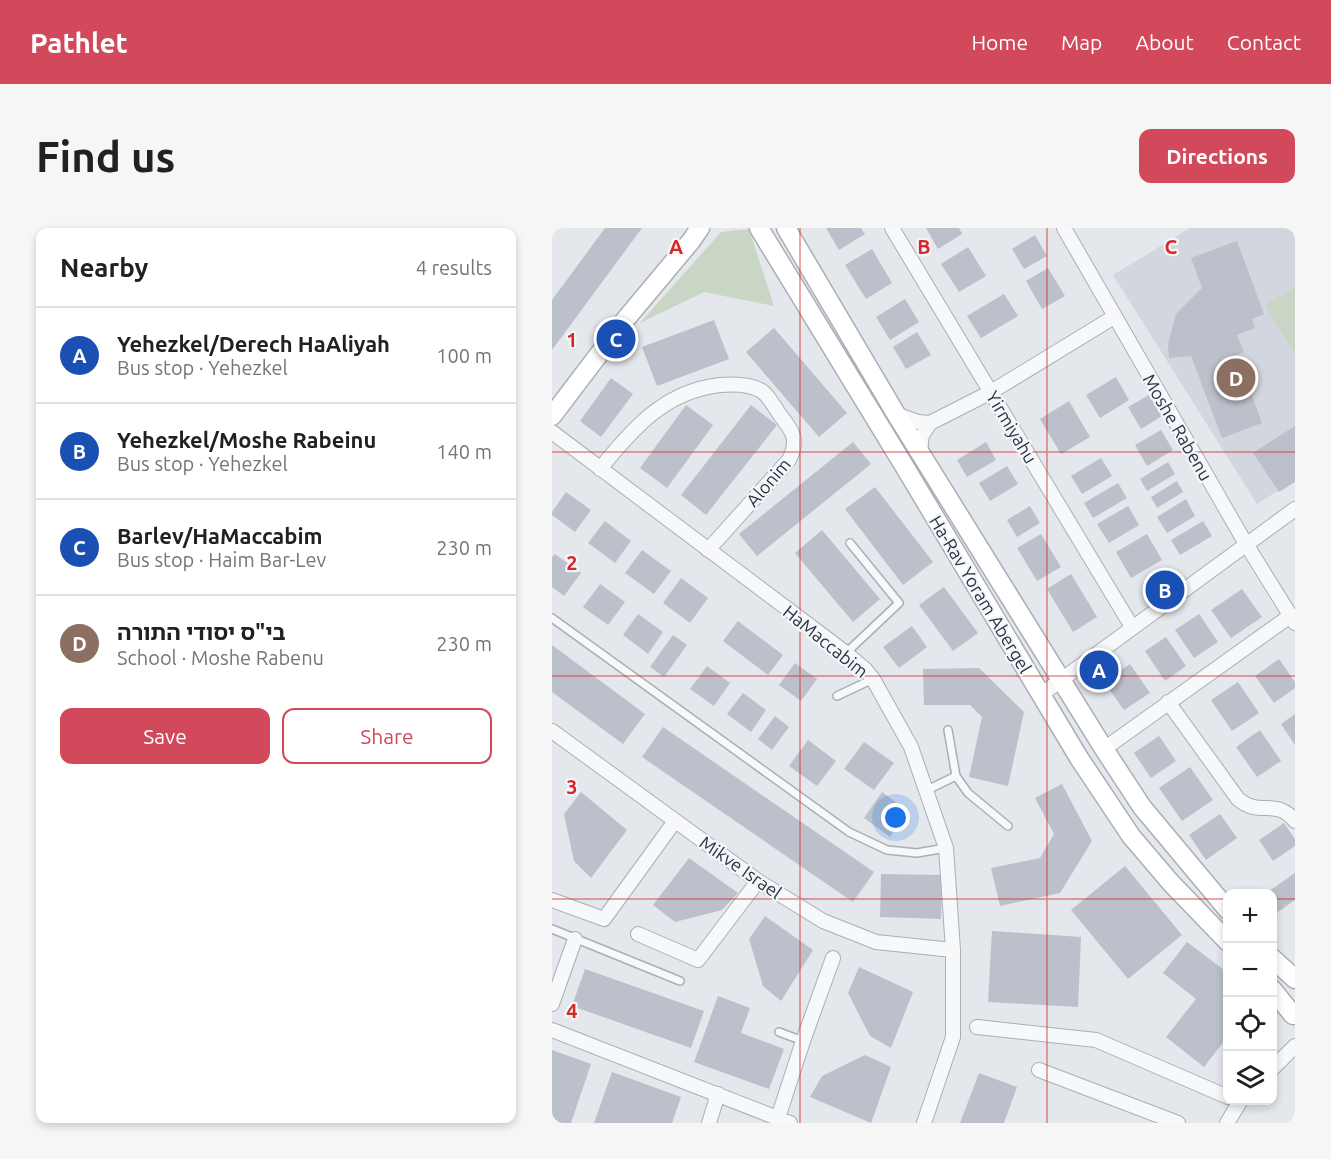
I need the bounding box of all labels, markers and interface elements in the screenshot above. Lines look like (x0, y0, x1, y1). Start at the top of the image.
text: Pathlet (30, 27, 128, 58)
text: Home (971, 30, 1028, 54)
text: Map (1061, 30, 1102, 54)
text: About (1135, 30, 1194, 54)
text: Contact (1227, 30, 1301, 54)
button: Directions (1139, 129, 1295, 183)
text: Find us (36, 133, 175, 180)
text: A (669, 235, 683, 258)
text: B (917, 235, 931, 258)
text: C (1165, 235, 1178, 258)
text: Nearby (60, 253, 148, 282)
text: 4 results (416, 256, 492, 279)
pin: C (596, 316, 636, 362)
text: 1 (566, 328, 578, 351)
text: Yehezkel/Derech HaAliyah (117, 331, 390, 356)
text: A (72, 344, 87, 367)
text: 100 m (436, 344, 492, 367)
text: Bus stop · Yehezkel (117, 356, 288, 379)
pin: D (1216, 356, 1256, 400)
street label: Moshe Rabenu (1139, 370, 1217, 484)
street label: Yirmiyahu (983, 387, 1041, 467)
text: Yehezkel/Moshe Rabeinu (117, 427, 376, 452)
text: B (73, 440, 86, 463)
text: 140 m (436, 440, 492, 463)
text: Bus stop · Yehezkel (117, 452, 288, 475)
street label: Alonim (742, 454, 794, 510)
street label: Ha-Rav Yoram Abergel (926, 512, 1036, 677)
text: Barlev/HaMaccabim (117, 523, 323, 548)
text: C (73, 536, 86, 559)
text: 230 m (436, 536, 492, 559)
text: Bus stop · Haim Bar-Lev (117, 548, 326, 571)
text: 2 (566, 551, 578, 574)
pin: B (1146, 568, 1184, 613)
street label: HaMaccabim (780, 601, 872, 681)
text: בי"ס יסודי התורה (117, 619, 286, 644)
text: D (72, 632, 87, 655)
text: 230 m (436, 632, 492, 655)
text: School · Moshe Rabenu (117, 646, 324, 669)
pin: A (1080, 648, 1118, 692)
button: Save (60, 708, 270, 764)
button: Share (282, 708, 492, 764)
text: 3 (566, 775, 578, 798)
your location (881, 803, 910, 832)
street label: Mikve Israel (696, 832, 786, 903)
map controls (1223, 889, 1277, 1105)
button: + (1223, 889, 1277, 943)
button: − (1223, 943, 1277, 997)
button: locate (1223, 997, 1277, 1051)
text: 4 (566, 999, 578, 1022)
button: layers (1223, 1051, 1277, 1105)

